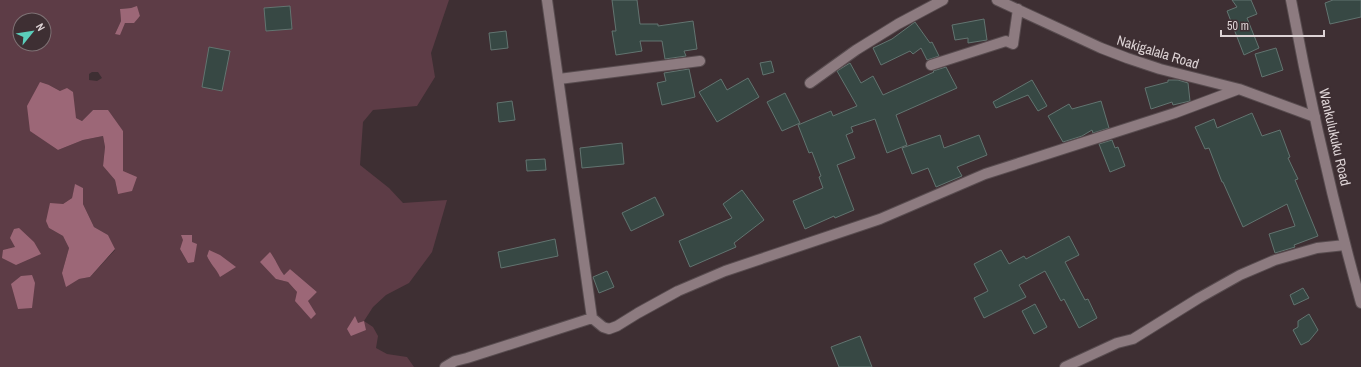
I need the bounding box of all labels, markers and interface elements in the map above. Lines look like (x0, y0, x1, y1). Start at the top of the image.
north arrow (12, 12, 52, 52)
scale bar (1221, 12, 1324, 38)
text: 50 m (1227, 18, 1249, 34)
text: N (33, 21, 48, 33)
street label: Nakigalala Road (1115, 31, 1201, 73)
street label: Wankulukuku Road (1315, 87, 1355, 187)

